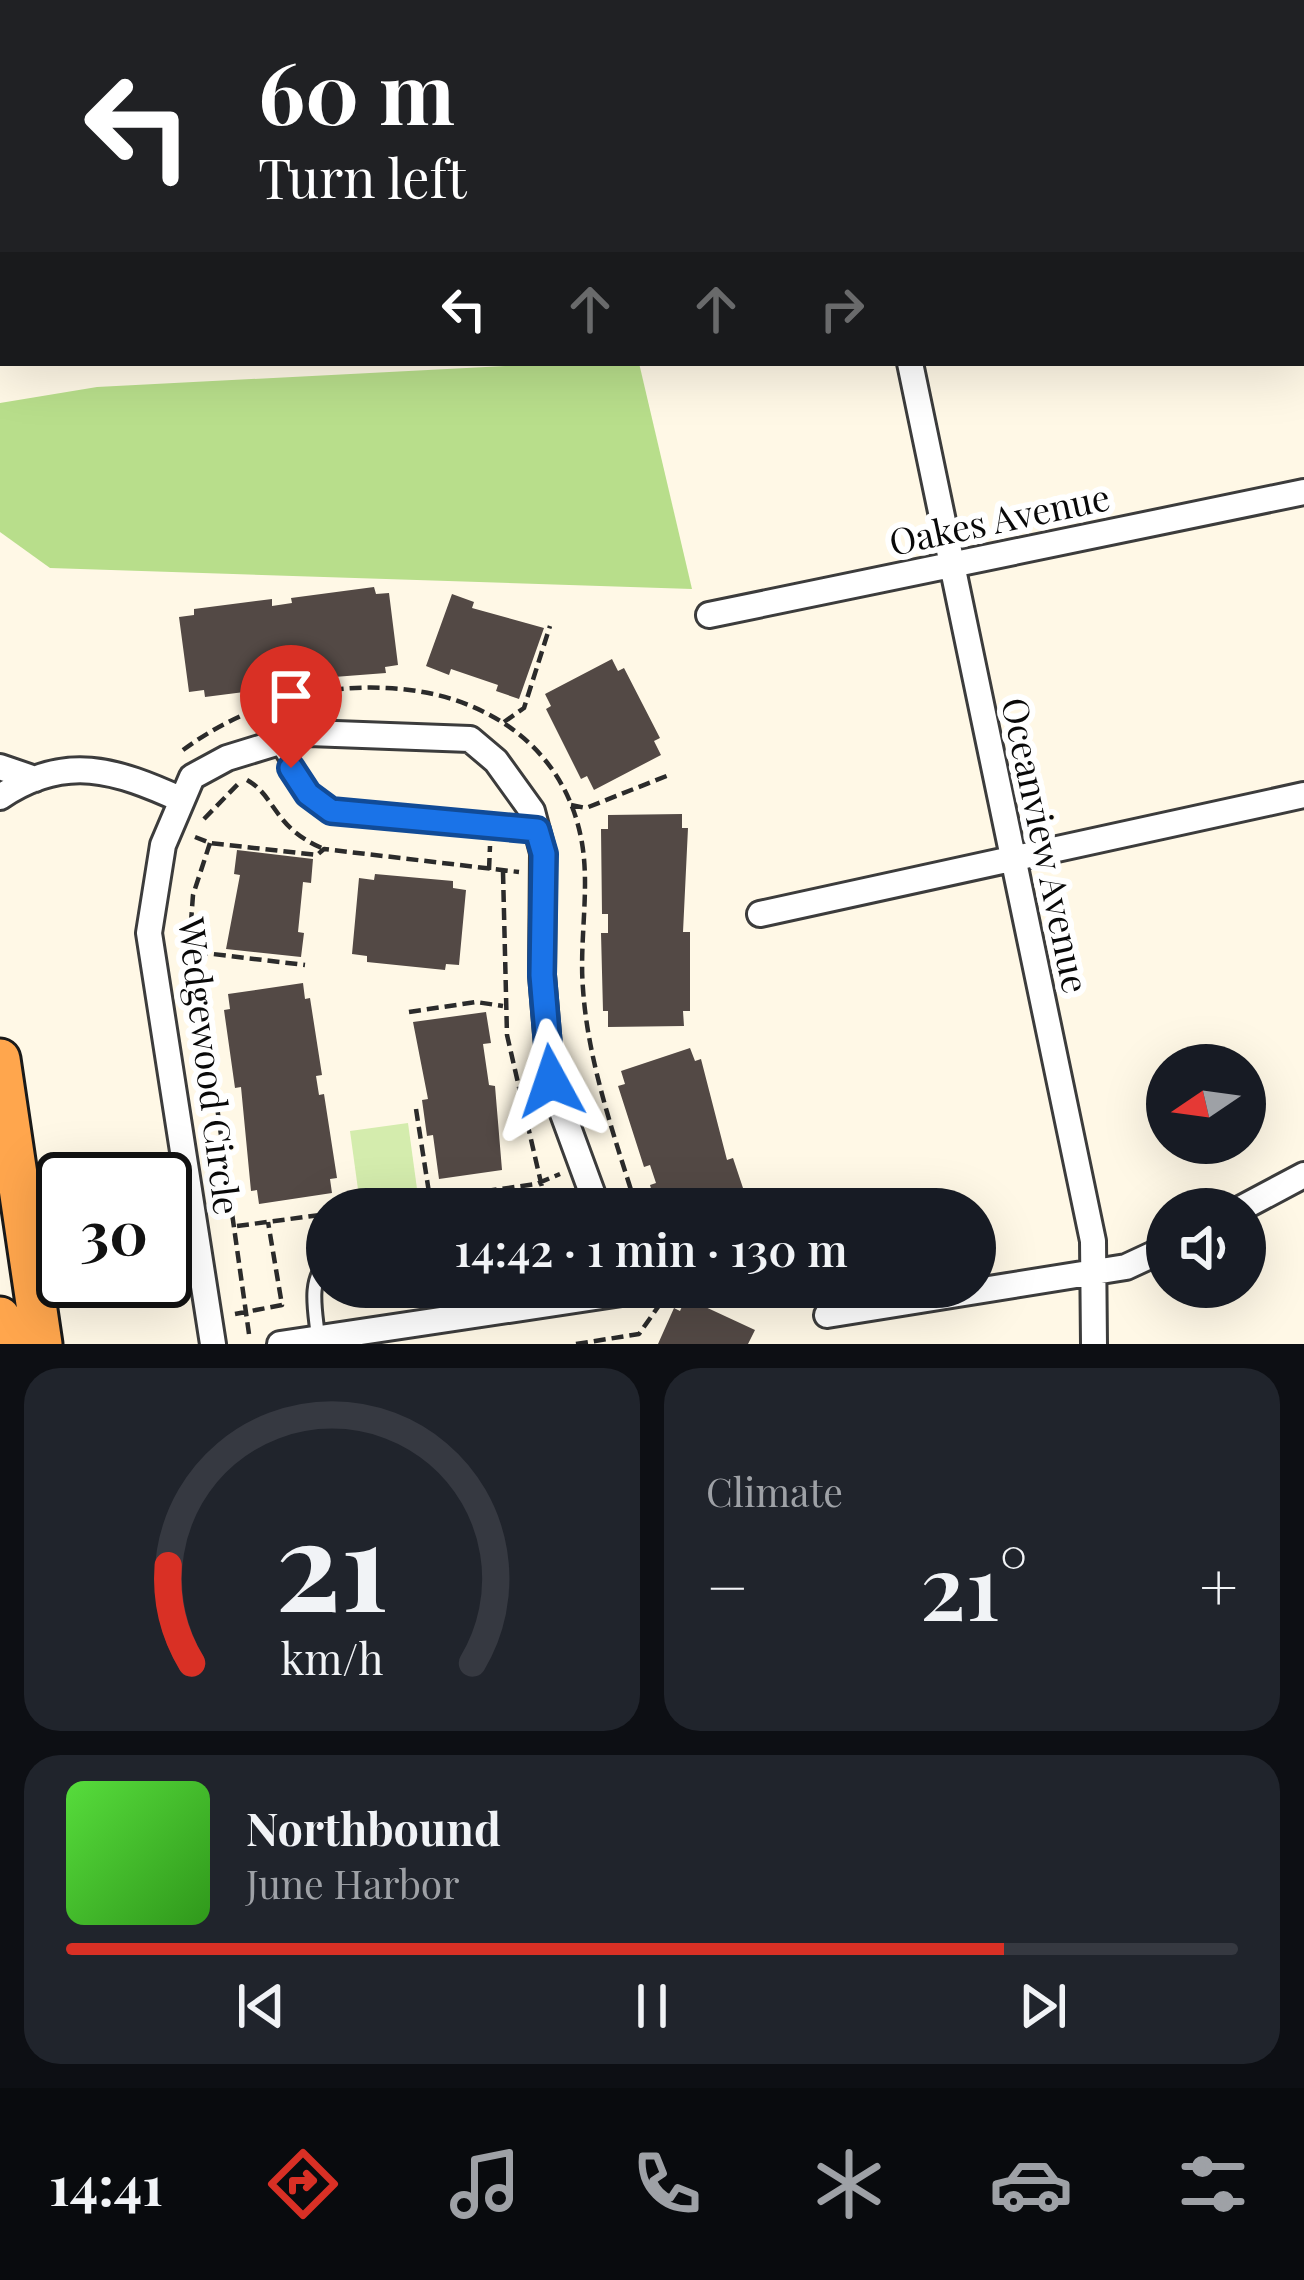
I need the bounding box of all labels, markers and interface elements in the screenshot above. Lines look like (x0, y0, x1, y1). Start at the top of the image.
text: 60 m (258, 34, 455, 146)
icon: left (60, 48, 216, 204)
text: Turn left (258, 141, 467, 213)
icon: left (431, 276, 497, 342)
icon: ahead (557, 276, 623, 342)
icon: ahead (683, 276, 749, 342)
icon: right (809, 276, 875, 342)
street label: Oakes Avenue (884, 471, 1114, 565)
pin (240, 645, 342, 768)
icon: arrive (258, 663, 324, 729)
street label: Oceanview Avenue (992, 693, 1102, 997)
street label: Wedgewood Circle (169, 914, 253, 1217)
position arrow (488, 1018, 614, 1144)
north arrow (1146, 1044, 1266, 1164)
map controls (1146, 1044, 1266, 1308)
speed limit sign: 30 (36, 1152, 192, 1308)
button: sound (1146, 1188, 1266, 1308)
text: 14:42 · 1 min · 130 m (454, 1218, 848, 1278)
text: Climate (706, 1465, 843, 1517)
text: 21 (275, 1477, 389, 1643)
text: 21° (920, 1524, 1028, 1644)
text: − (706, 1541, 749, 1629)
text: + (1199, 1541, 1238, 1629)
text: km/h (281, 1628, 383, 1685)
text: Northbound (246, 1797, 501, 1857)
text: June Harbor (246, 1857, 460, 1909)
icon: previous (228, 1973, 294, 2039)
icon: pause (619, 1973, 685, 2039)
icon: next (1010, 1973, 1076, 2039)
icon: directions (261, 2142, 345, 2226)
icon: music (443, 2142, 527, 2226)
icon: phone (625, 2142, 709, 2226)
icon: climate (807, 2142, 891, 2226)
icon: car (989, 2142, 1073, 2226)
icon: filters (1171, 2142, 1255, 2226)
text: 14:41 (49, 2148, 163, 2220)

